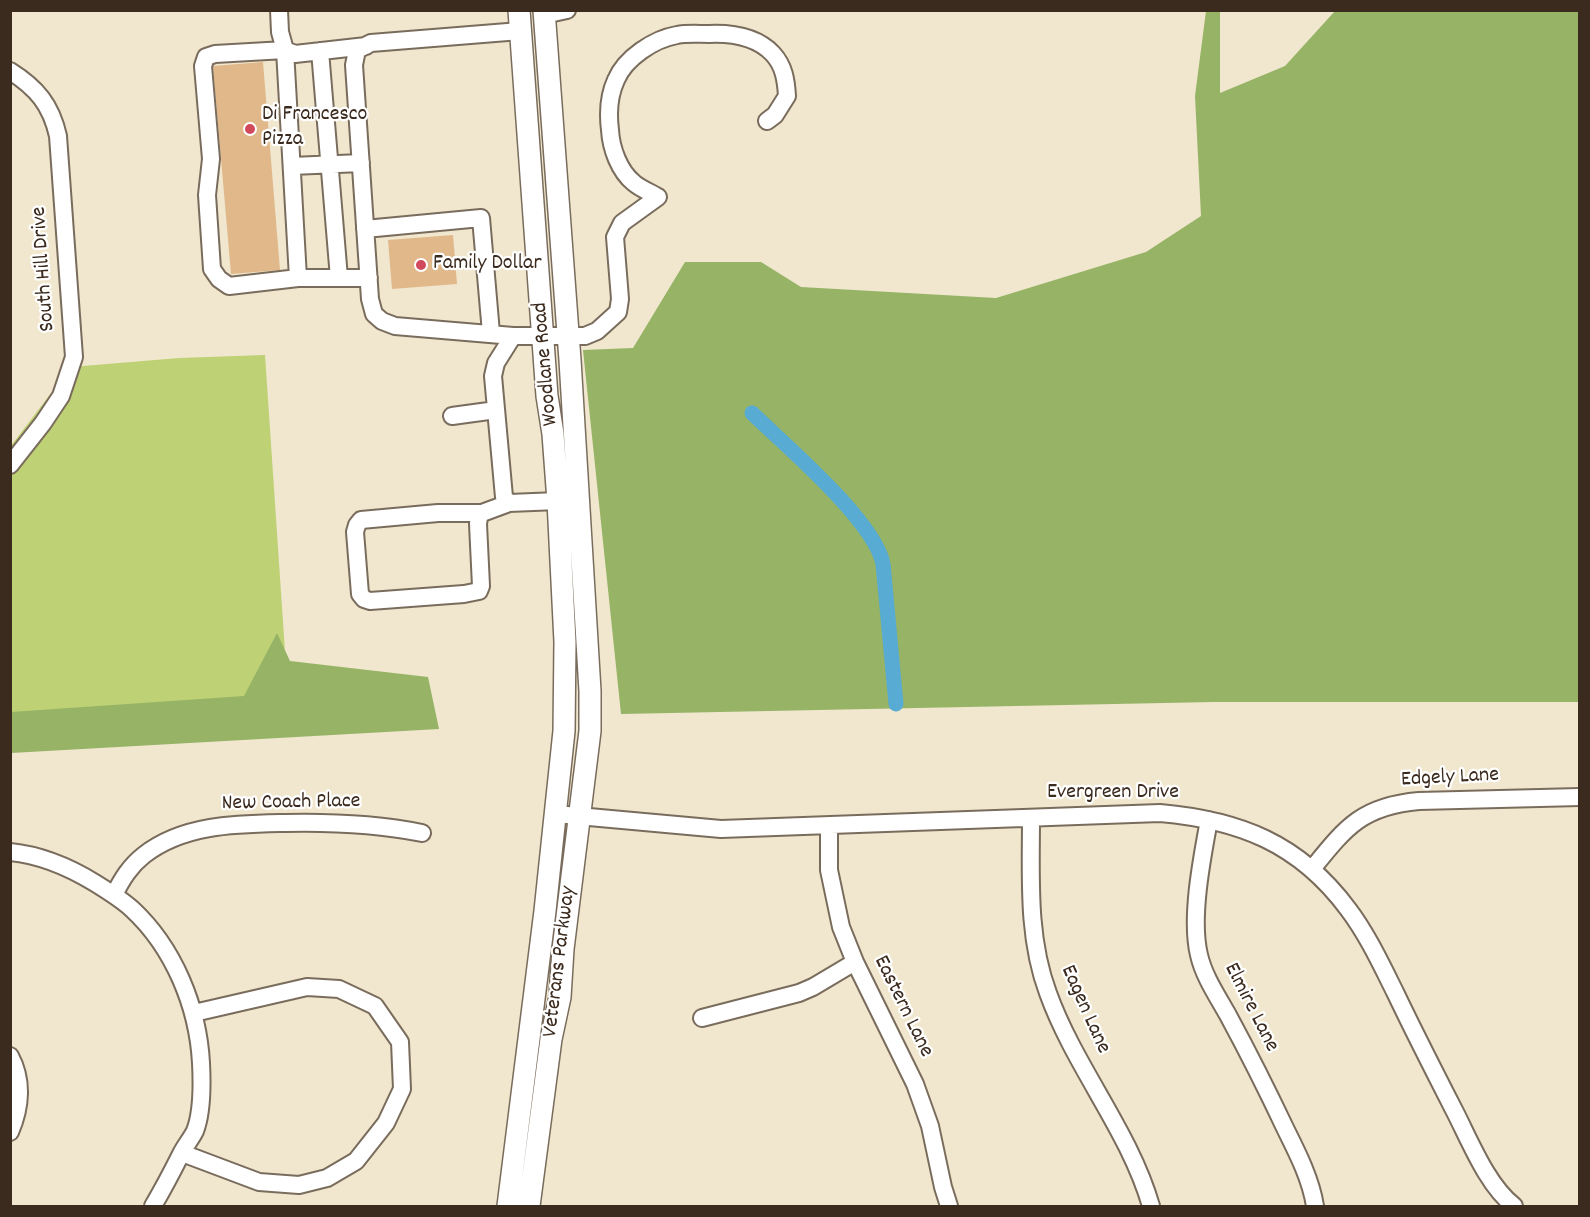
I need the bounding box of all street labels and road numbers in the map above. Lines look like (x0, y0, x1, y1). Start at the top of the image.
street label: South Hill Drive (27, 206, 63, 332)
street label: Woodlane Road (528, 301, 566, 427)
street label: Edgely Lane (1400, 763, 1500, 795)
street label: Evergreen Drive (1047, 781, 1179, 807)
street label: New Coach Place (221, 790, 361, 818)
street label: Veterans Parkway (539, 885, 583, 1039)
street label: Eastern Lane (866, 952, 938, 1062)
street label: Elmire Lane (1216, 959, 1284, 1057)
street label: Eagen Lane (1053, 962, 1115, 1058)

